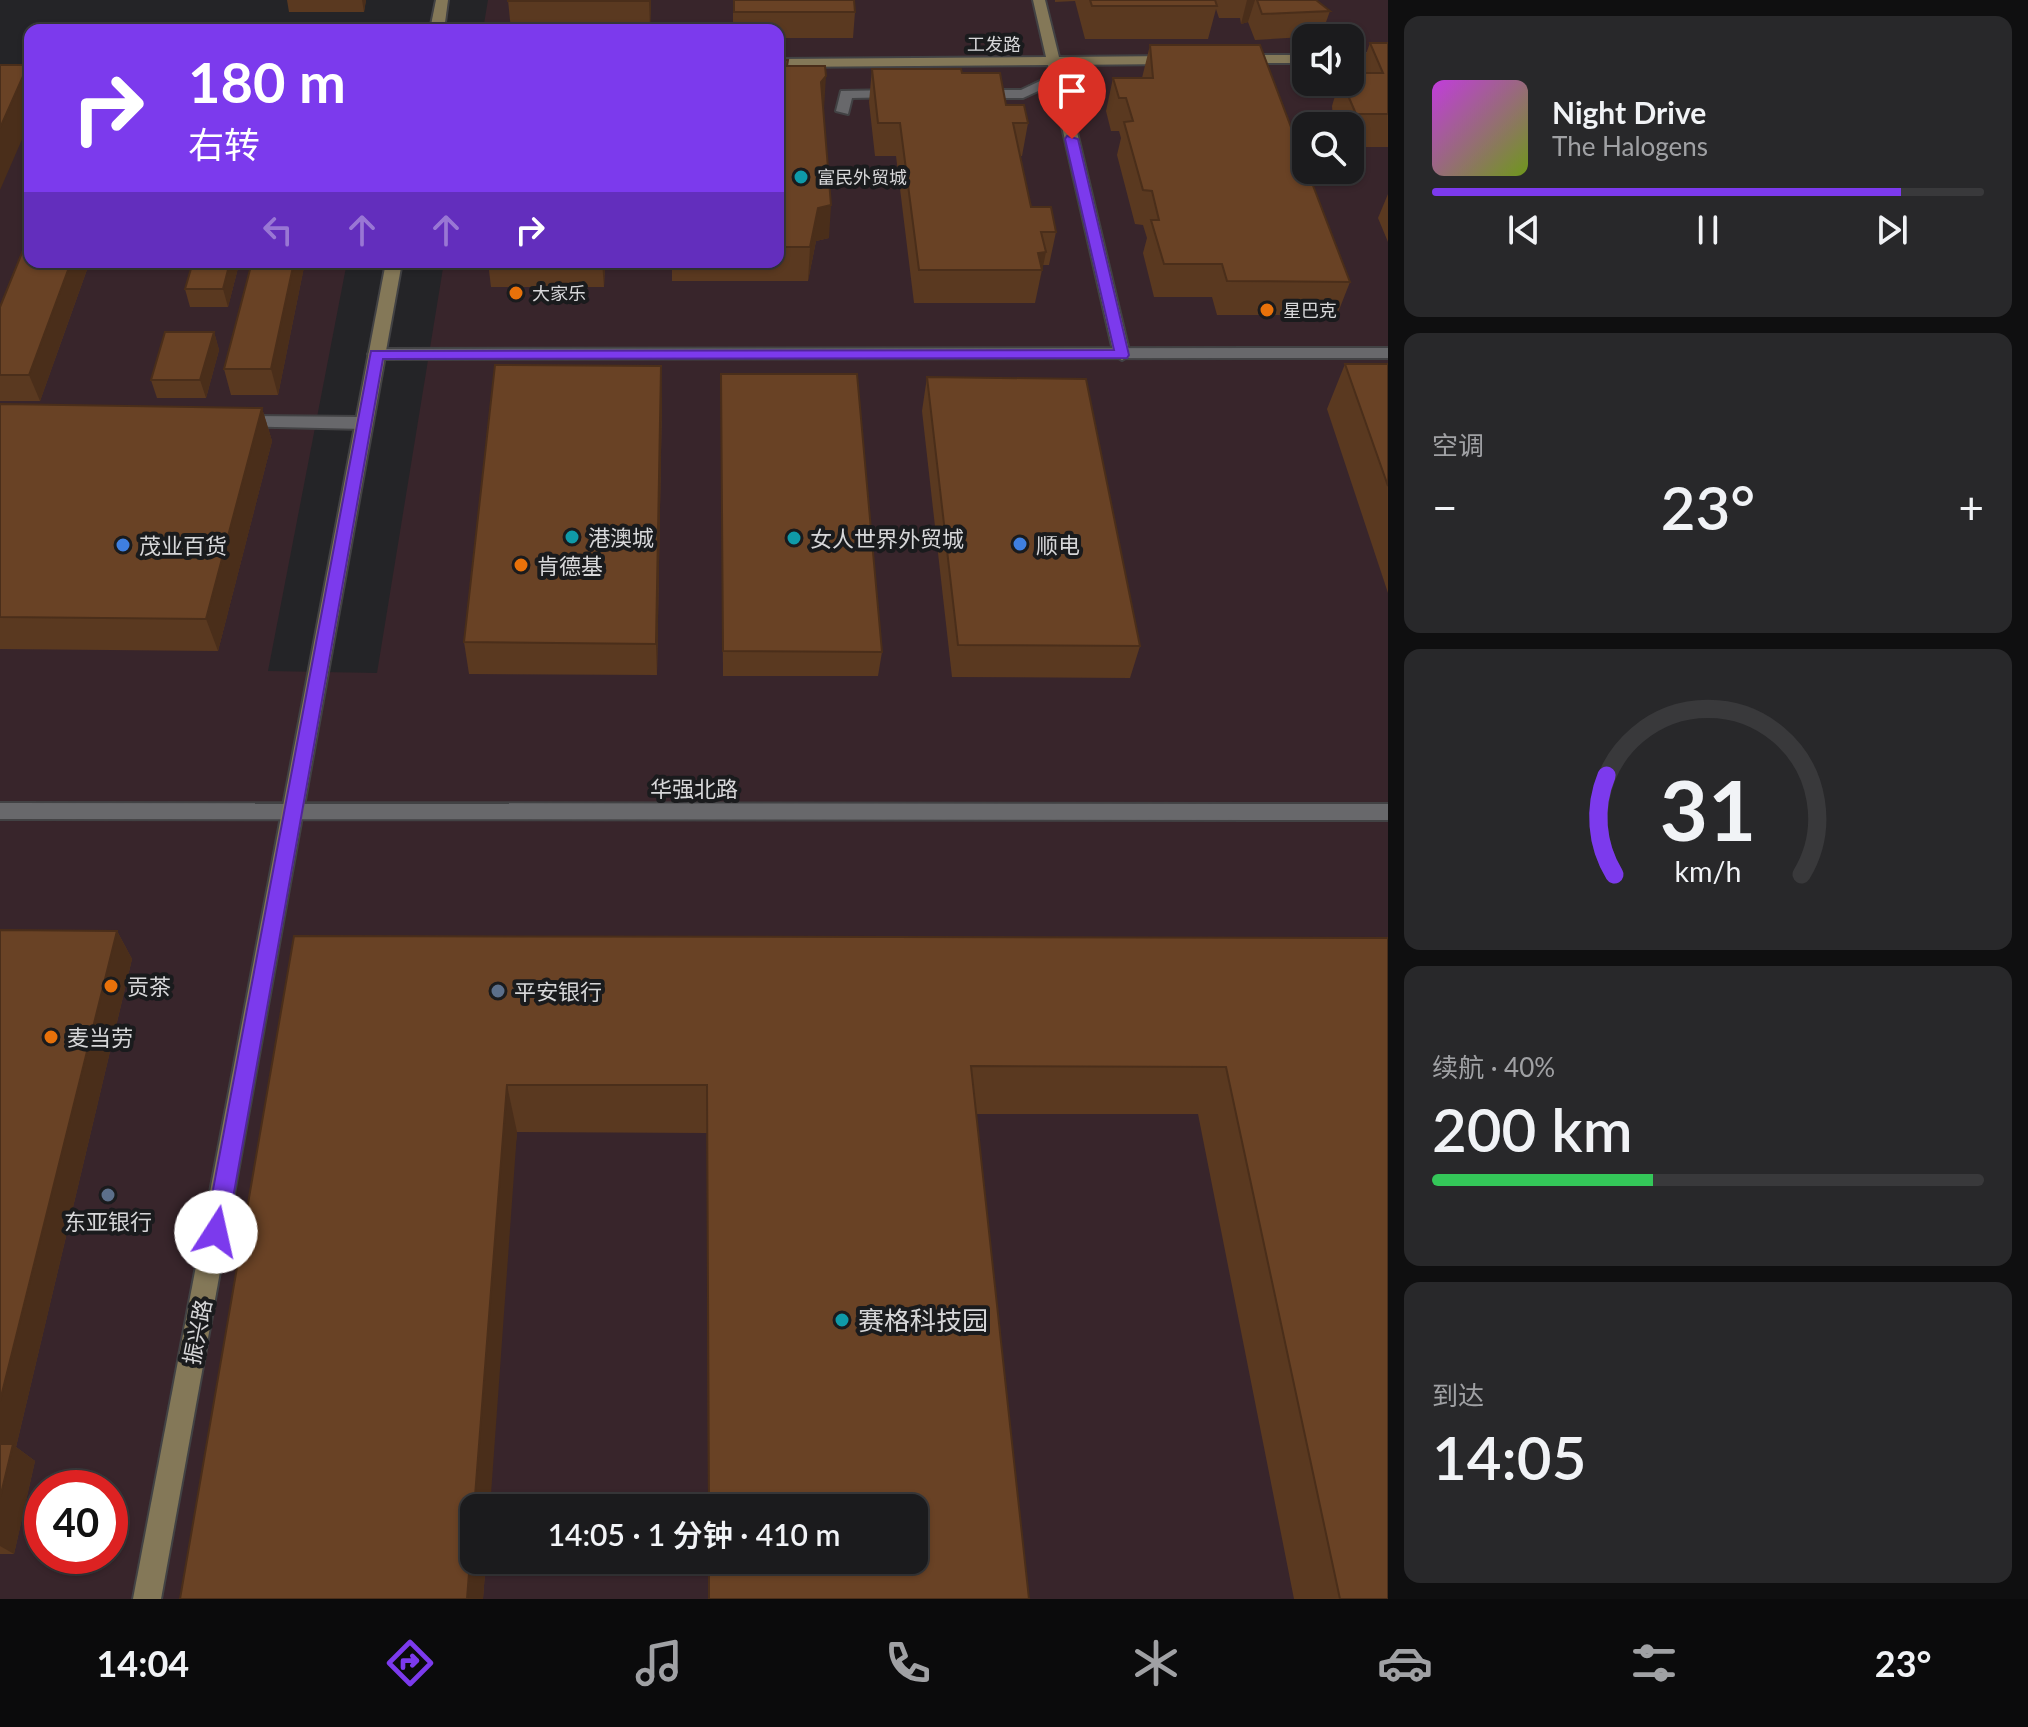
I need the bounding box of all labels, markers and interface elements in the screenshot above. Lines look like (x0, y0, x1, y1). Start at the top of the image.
map controls (1292, 24, 1364, 184)
button: sound (1292, 24, 1364, 96)
street label: 工发路 (967, 33, 1021, 55)
text: 180 m (188, 48, 346, 115)
icon: right (56, 56, 160, 160)
pin (1038, 57, 1106, 139)
icon: arrive (1050, 69, 1094, 113)
text: Night Drive (1552, 94, 1706, 130)
button: search (1292, 112, 1364, 184)
text: 右转 (188, 122, 260, 166)
text: The Halogens (1552, 130, 1708, 162)
place label: 富民外贸城 (817, 166, 907, 188)
marker: 富民外贸城 (792, 168, 810, 186)
icon: left (256, 208, 300, 252)
icon: ahead (340, 208, 384, 252)
icon: ahead (424, 208, 468, 252)
icon: right (508, 208, 552, 252)
icon: previous (1502, 208, 1546, 252)
icon: pause (1686, 208, 1730, 252)
icon: next (1870, 208, 1914, 252)
place label: 大家乐 (532, 282, 586, 304)
marker: 大家乐 (507, 284, 525, 302)
place label: 星巴克 (1283, 299, 1337, 321)
marker: 星巴克 (1258, 301, 1276, 319)
text: 空调 (1432, 429, 1484, 461)
text: 23° (1661, 471, 1755, 543)
text: − (1432, 481, 1458, 533)
text: + (1958, 481, 1984, 533)
place label: 港澳城 (588, 524, 654, 551)
place label: 女人世界外贸城 (810, 525, 964, 552)
marker: 港澳城 (563, 528, 581, 546)
marker: 女人世界外贸城 (785, 529, 803, 547)
place label: 顺电 (1036, 531, 1080, 558)
place label: 茂业百货 (139, 532, 227, 559)
marker: 顺电 (1011, 535, 1029, 553)
marker: 茂业百货 (114, 536, 132, 554)
place label: 肯德基 (537, 552, 603, 579)
marker: 肯德基 (512, 556, 530, 574)
text: 31 (1660, 759, 1756, 859)
street label: 华强北路 (650, 775, 738, 802)
text: km/h (1675, 855, 1741, 889)
place label: 贡茶 (127, 973, 171, 1000)
marker: 贡茶 (102, 977, 120, 995)
place label: 平安银行 (514, 978, 602, 1005)
marker: 平安银行 (489, 982, 507, 1000)
place label: 麦当劳 (67, 1024, 133, 1051)
marker: 麦当劳 (42, 1028, 60, 1046)
text: 续航 · 40% (1432, 1051, 1555, 1083)
text: 200 km (1432, 1093, 1633, 1165)
marker: 东亚银行 (99, 1186, 117, 1204)
position arrow (174, 1190, 258, 1274)
place label: 东亚银行 (64, 1208, 152, 1235)
street label: 振兴路 (177, 1297, 217, 1367)
place label: 赛格科技园 (858, 1304, 988, 1336)
marker: 赛格科技园 (833, 1311, 851, 1329)
text: 到达 (1432, 1379, 1484, 1411)
text: 14:05 (1432, 1421, 1586, 1493)
speed limit sign: 40 (24, 1470, 128, 1574)
text: 14:05 · 1 分钟 · 410 m (548, 1516, 840, 1552)
icon: directions (382, 1635, 438, 1691)
icon: music (631, 1635, 687, 1691)
icon: phone (880, 1635, 936, 1691)
icon: climate (1128, 1635, 1184, 1691)
icon: car (1377, 1635, 1433, 1691)
icon: filters (1626, 1635, 1682, 1691)
text: 14:04 (96, 1641, 189, 1685)
text: 23° (1875, 1641, 1931, 1685)

